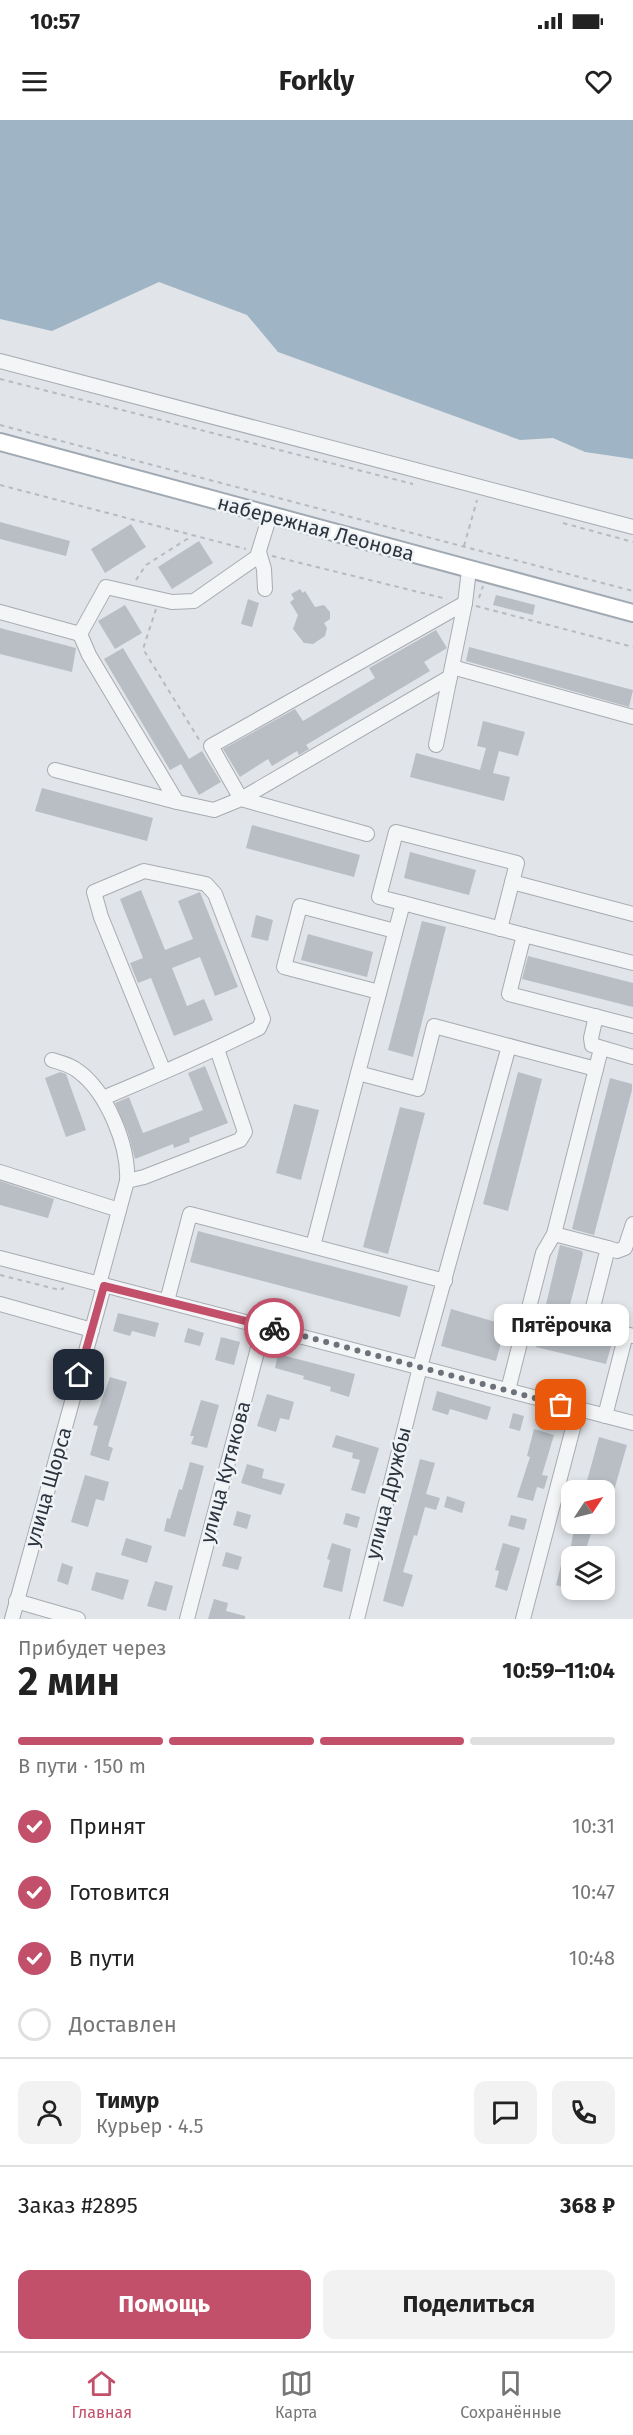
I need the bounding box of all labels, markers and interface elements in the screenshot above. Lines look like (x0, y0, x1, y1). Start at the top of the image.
text: 10:57 (30, 8, 80, 35)
icon: menu (18, 65, 51, 98)
text: Forkly (279, 65, 354, 97)
icon: heart (582, 65, 615, 98)
street label: набережная Леонова (215, 490, 417, 566)
courier (244, 1298, 304, 1358)
callout: Пятёрочка (494, 1303, 628, 1345)
icon: bike (258, 1312, 291, 1345)
text: Пятёрочка (511, 1313, 612, 1337)
pin (53, 1349, 104, 1400)
icon: home (62, 1358, 95, 1391)
pin (535, 1379, 586, 1430)
icon: bag (544, 1388, 577, 1421)
street label: улица Кутякова (195, 1398, 255, 1546)
street label: улица Щорса (19, 1424, 77, 1550)
street label: улица Дружбы (360, 1424, 416, 1562)
north arrow (561, 1480, 615, 1534)
map controls (561, 1480, 615, 1600)
button: layers (561, 1546, 615, 1600)
text: Прибудет через (18, 1636, 167, 1660)
text: 10:59–11:04 (502, 1657, 615, 1684)
text: 2 мин (18, 1659, 120, 1705)
text: В пути · 150 m (18, 1754, 146, 1778)
icon: check (18, 1810, 51, 1843)
text: Принят (69, 1813, 145, 1840)
text: 10:31 (572, 1814, 615, 1838)
icon: check (18, 1876, 51, 1909)
text: Готовится (69, 1879, 170, 1906)
text: 10:47 (571, 1880, 615, 1904)
icon: check (18, 1942, 51, 1975)
text: В пути (69, 1945, 135, 1972)
text: 10:48 (569, 1946, 615, 1970)
text: Доставлен (69, 2011, 177, 2038)
button: person (18, 2081, 81, 2144)
button: chat (474, 2081, 537, 2144)
button: phone (552, 2081, 615, 2144)
text: Тимур (96, 2087, 159, 2114)
text: Курьер · 4.5 (96, 2114, 203, 2138)
text: Заказ #2895 (18, 2192, 138, 2219)
text: 368 ₽ (560, 2192, 615, 2219)
button: Помощь (18, 2270, 311, 2339)
button: Поделиться (323, 2270, 615, 2339)
tab: Главная (71, 2367, 132, 2422)
tab: Карта (275, 2367, 317, 2422)
tab: Сохранённые (460, 2367, 562, 2422)

